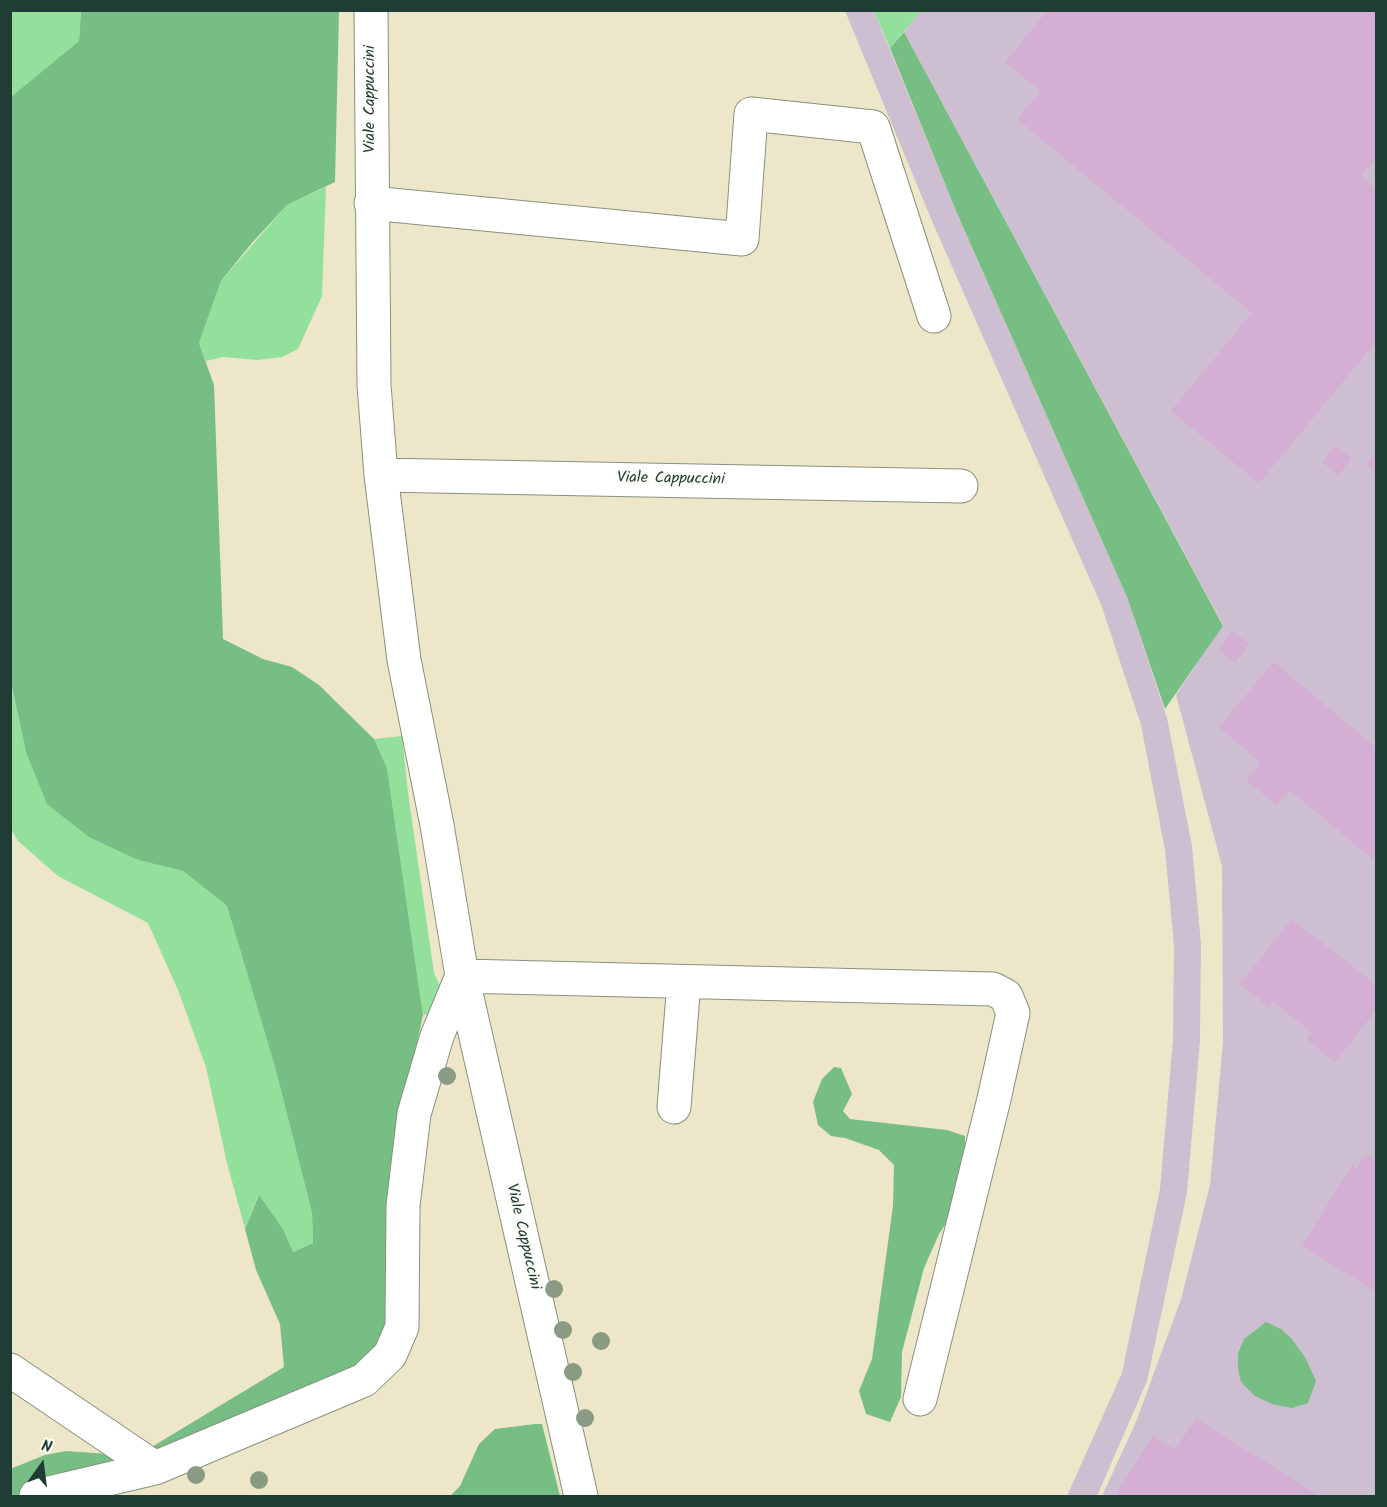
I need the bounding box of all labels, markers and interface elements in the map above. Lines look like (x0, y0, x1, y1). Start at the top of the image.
street label: Viale Cappuccini (361, 45, 381, 153)
street label: Viale Cappuccini (617, 469, 725, 491)
street label: Viale Cappuccini (501, 1182, 543, 1292)
text: N (39, 1434, 54, 1460)
north arrow (12, 1435, 72, 1495)

